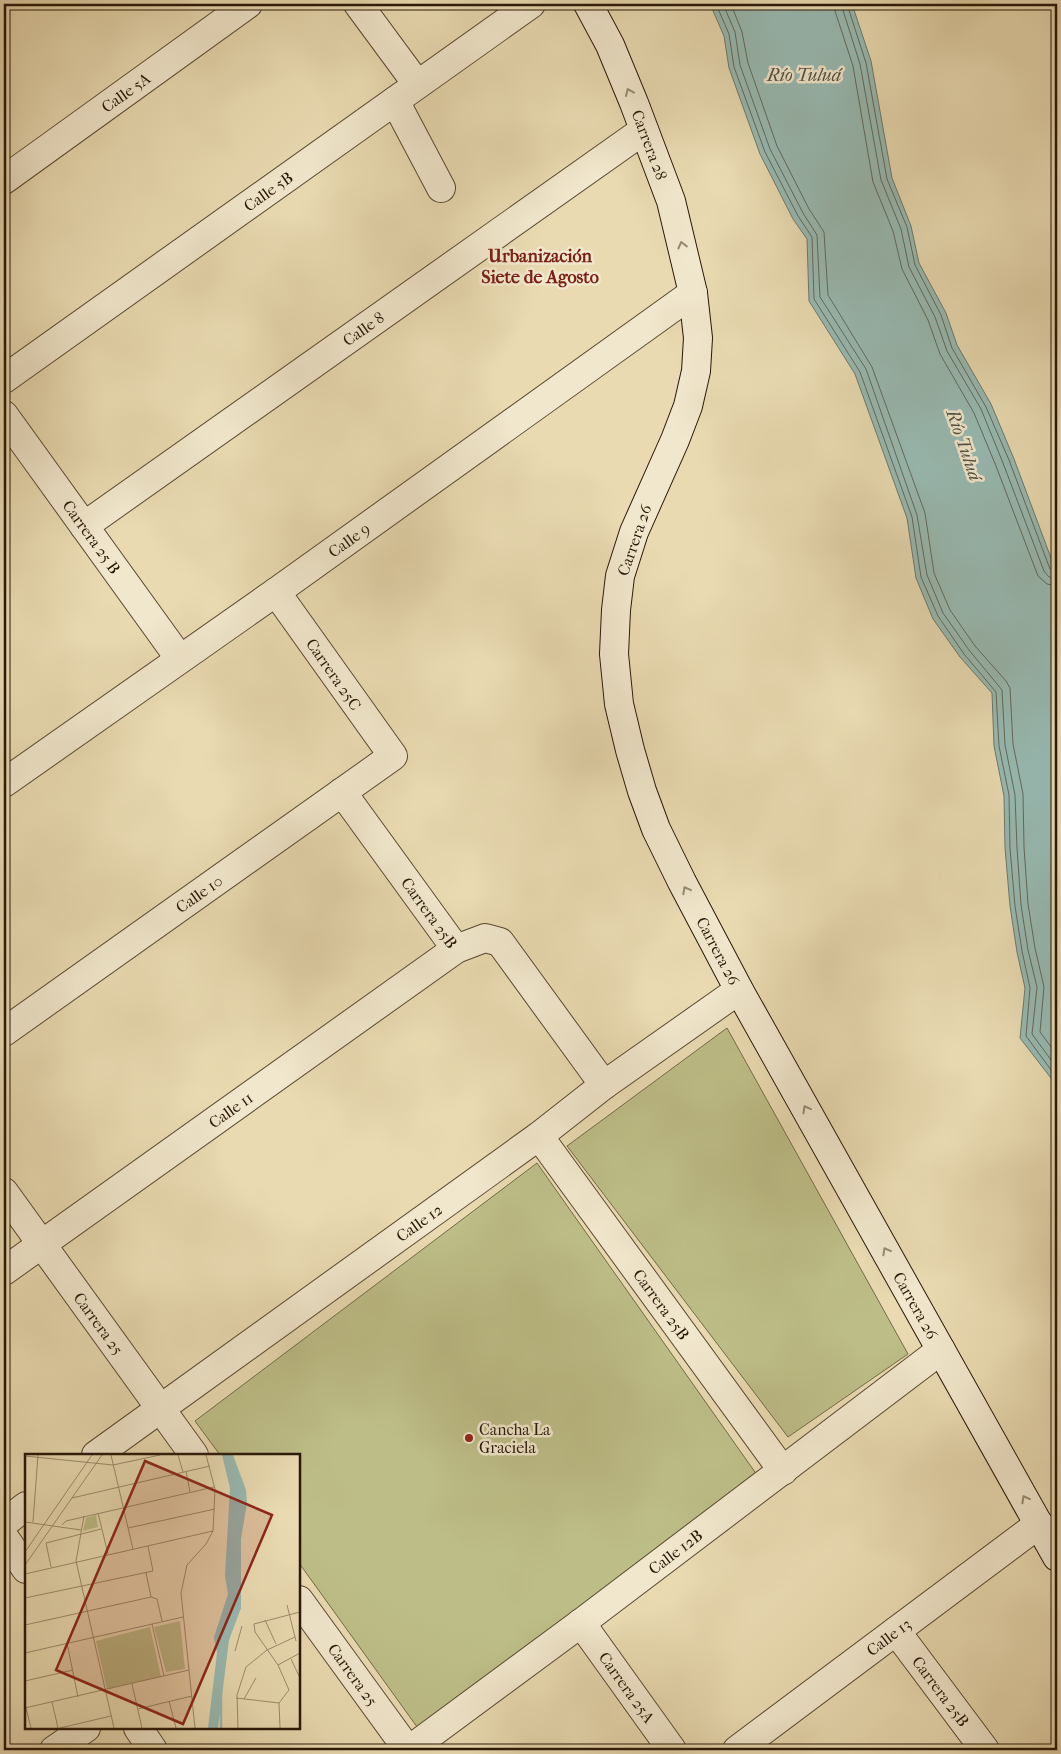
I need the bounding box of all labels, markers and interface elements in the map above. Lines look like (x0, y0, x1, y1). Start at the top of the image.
water label: Río Tuluá (766, 65, 843, 86)
street label: Calle 5A (98, 68, 155, 117)
one-way arrow (625, 88, 636, 97)
street label: Carrera 28 (627, 107, 671, 183)
street label: Calle 5B (240, 168, 296, 215)
one-way arrow (677, 241, 688, 250)
district label: Urbanización Siete de Agosto (481, 246, 599, 288)
street label: Calle 8 (339, 308, 388, 350)
water label: Río Tuluá (941, 406, 986, 485)
street label: Carrera 25 B (58, 496, 124, 577)
street label: Carrera 26 (613, 502, 656, 578)
street label: Calle 9 (325, 519, 374, 561)
street label: Carrera 25C (302, 635, 365, 714)
street label: Calle 10 (172, 871, 226, 917)
street label: Carrera 25B (397, 874, 461, 952)
one-way arrow (682, 886, 692, 895)
street label: Carrera 26 (692, 914, 744, 989)
street label: Calle 11 (205, 1088, 256, 1132)
one-way arrow (802, 1105, 812, 1114)
street label: Calle 12 (393, 1200, 446, 1246)
one-way arrow (882, 1247, 892, 1256)
street label: Carrera 25B (629, 1265, 693, 1344)
street label: Carrera 26 (889, 1269, 942, 1343)
street label: Carrera 25 (70, 1289, 127, 1359)
place label: Cancha La Graciela (479, 1420, 551, 1457)
marker: Cancha La Graciela (463, 1432, 475, 1444)
inset map (25, 1454, 300, 1729)
one-way arrow (1021, 1496, 1031, 1505)
street label: Calle 12B (645, 1525, 706, 1578)
street label: Calle 13 (863, 1614, 915, 1660)
street label: Carrera 25 (324, 1640, 382, 1710)
street label: Carrera 25A (595, 1648, 659, 1727)
street label: Carrera 25B (908, 1652, 973, 1730)

